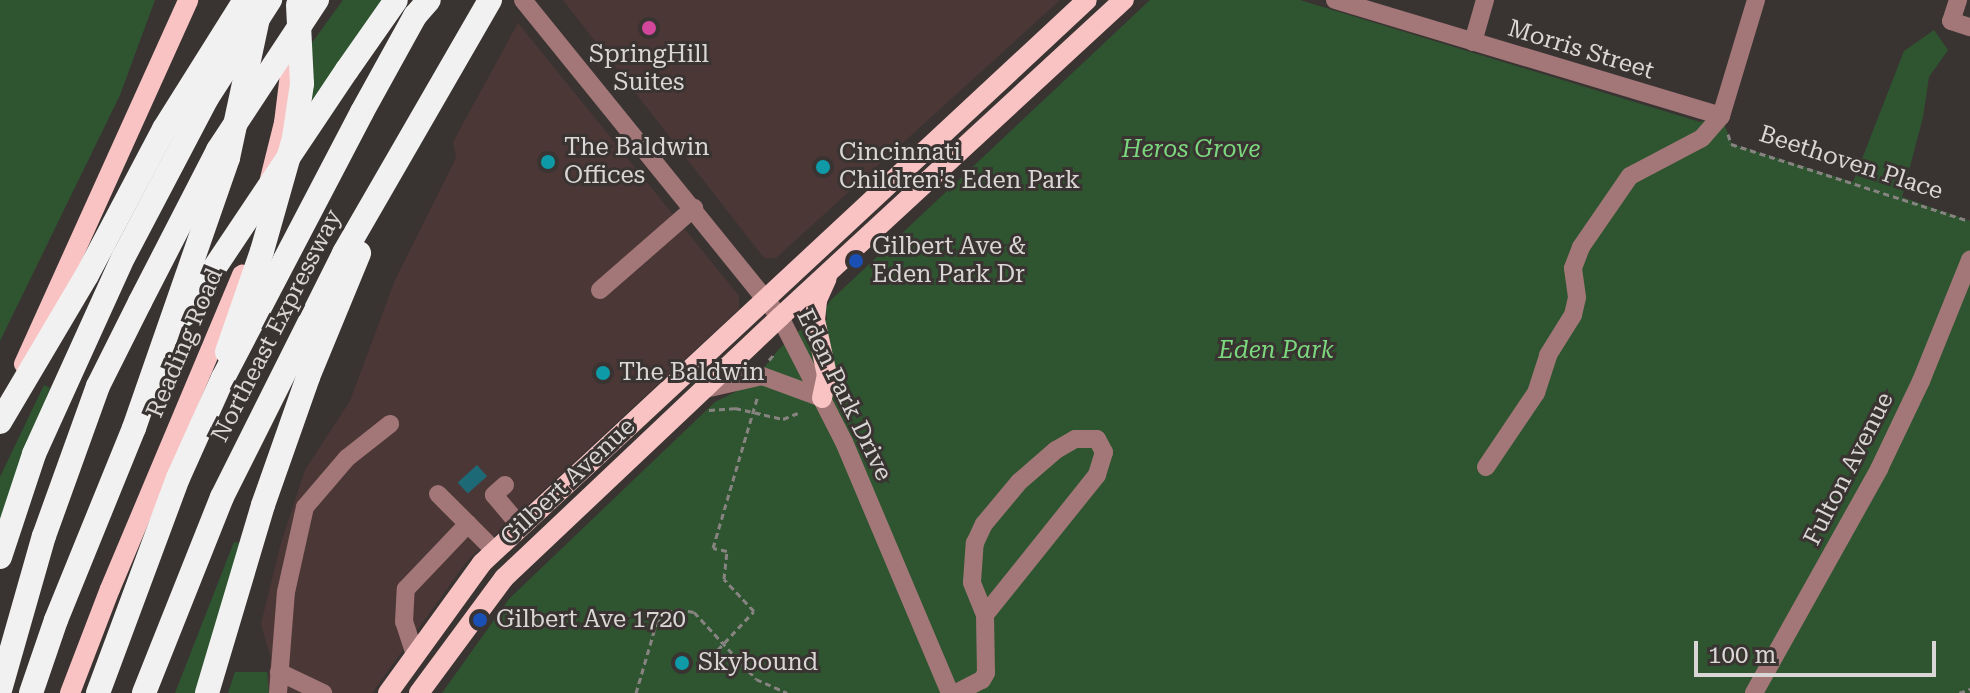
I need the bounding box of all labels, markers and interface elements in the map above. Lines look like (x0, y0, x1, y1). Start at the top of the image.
street label: Morris Street (1505, 14, 1657, 86)
marker: SpringHill Suites (640, 19, 658, 37)
place label: SpringHill Suites (589, 41, 709, 97)
street label: Beethoven Place (1755, 120, 1947, 206)
place label: The Baldwin Offices (564, 134, 710, 190)
park label: Heros Grove (1122, 136, 1260, 164)
place label: Cincinnati Children's Eden Park (839, 139, 1080, 195)
marker: The Baldwin Offices (539, 153, 557, 171)
marker: Cincinnati Children's Eden Park (814, 158, 832, 176)
street label: Northeast Expressway (206, 205, 348, 447)
place label: Gilbert Ave & Eden Park Dr (872, 233, 1026, 289)
marker: Gilbert Ave & Eden Park Dr (847, 252, 865, 270)
street label: Reading Road (141, 264, 229, 422)
street label: Eden Park Drive (790, 305, 898, 485)
park label: Eden Park (1218, 337, 1334, 365)
place label: The Baldwin (619, 359, 765, 387)
marker: The Baldwin (594, 364, 612, 382)
street label: Fulton Avenue (1798, 388, 1900, 550)
street label: Gilbert Avenue (495, 412, 641, 552)
place label: Gilbert Ave 1720 (496, 606, 686, 634)
marker: Gilbert Ave 1720 (471, 611, 489, 629)
scale bar (1698, 625, 1940, 675)
text: 100 m (1708, 641, 1776, 669)
place label: Skybound (698, 649, 818, 677)
marker: Skybound (673, 654, 691, 672)

